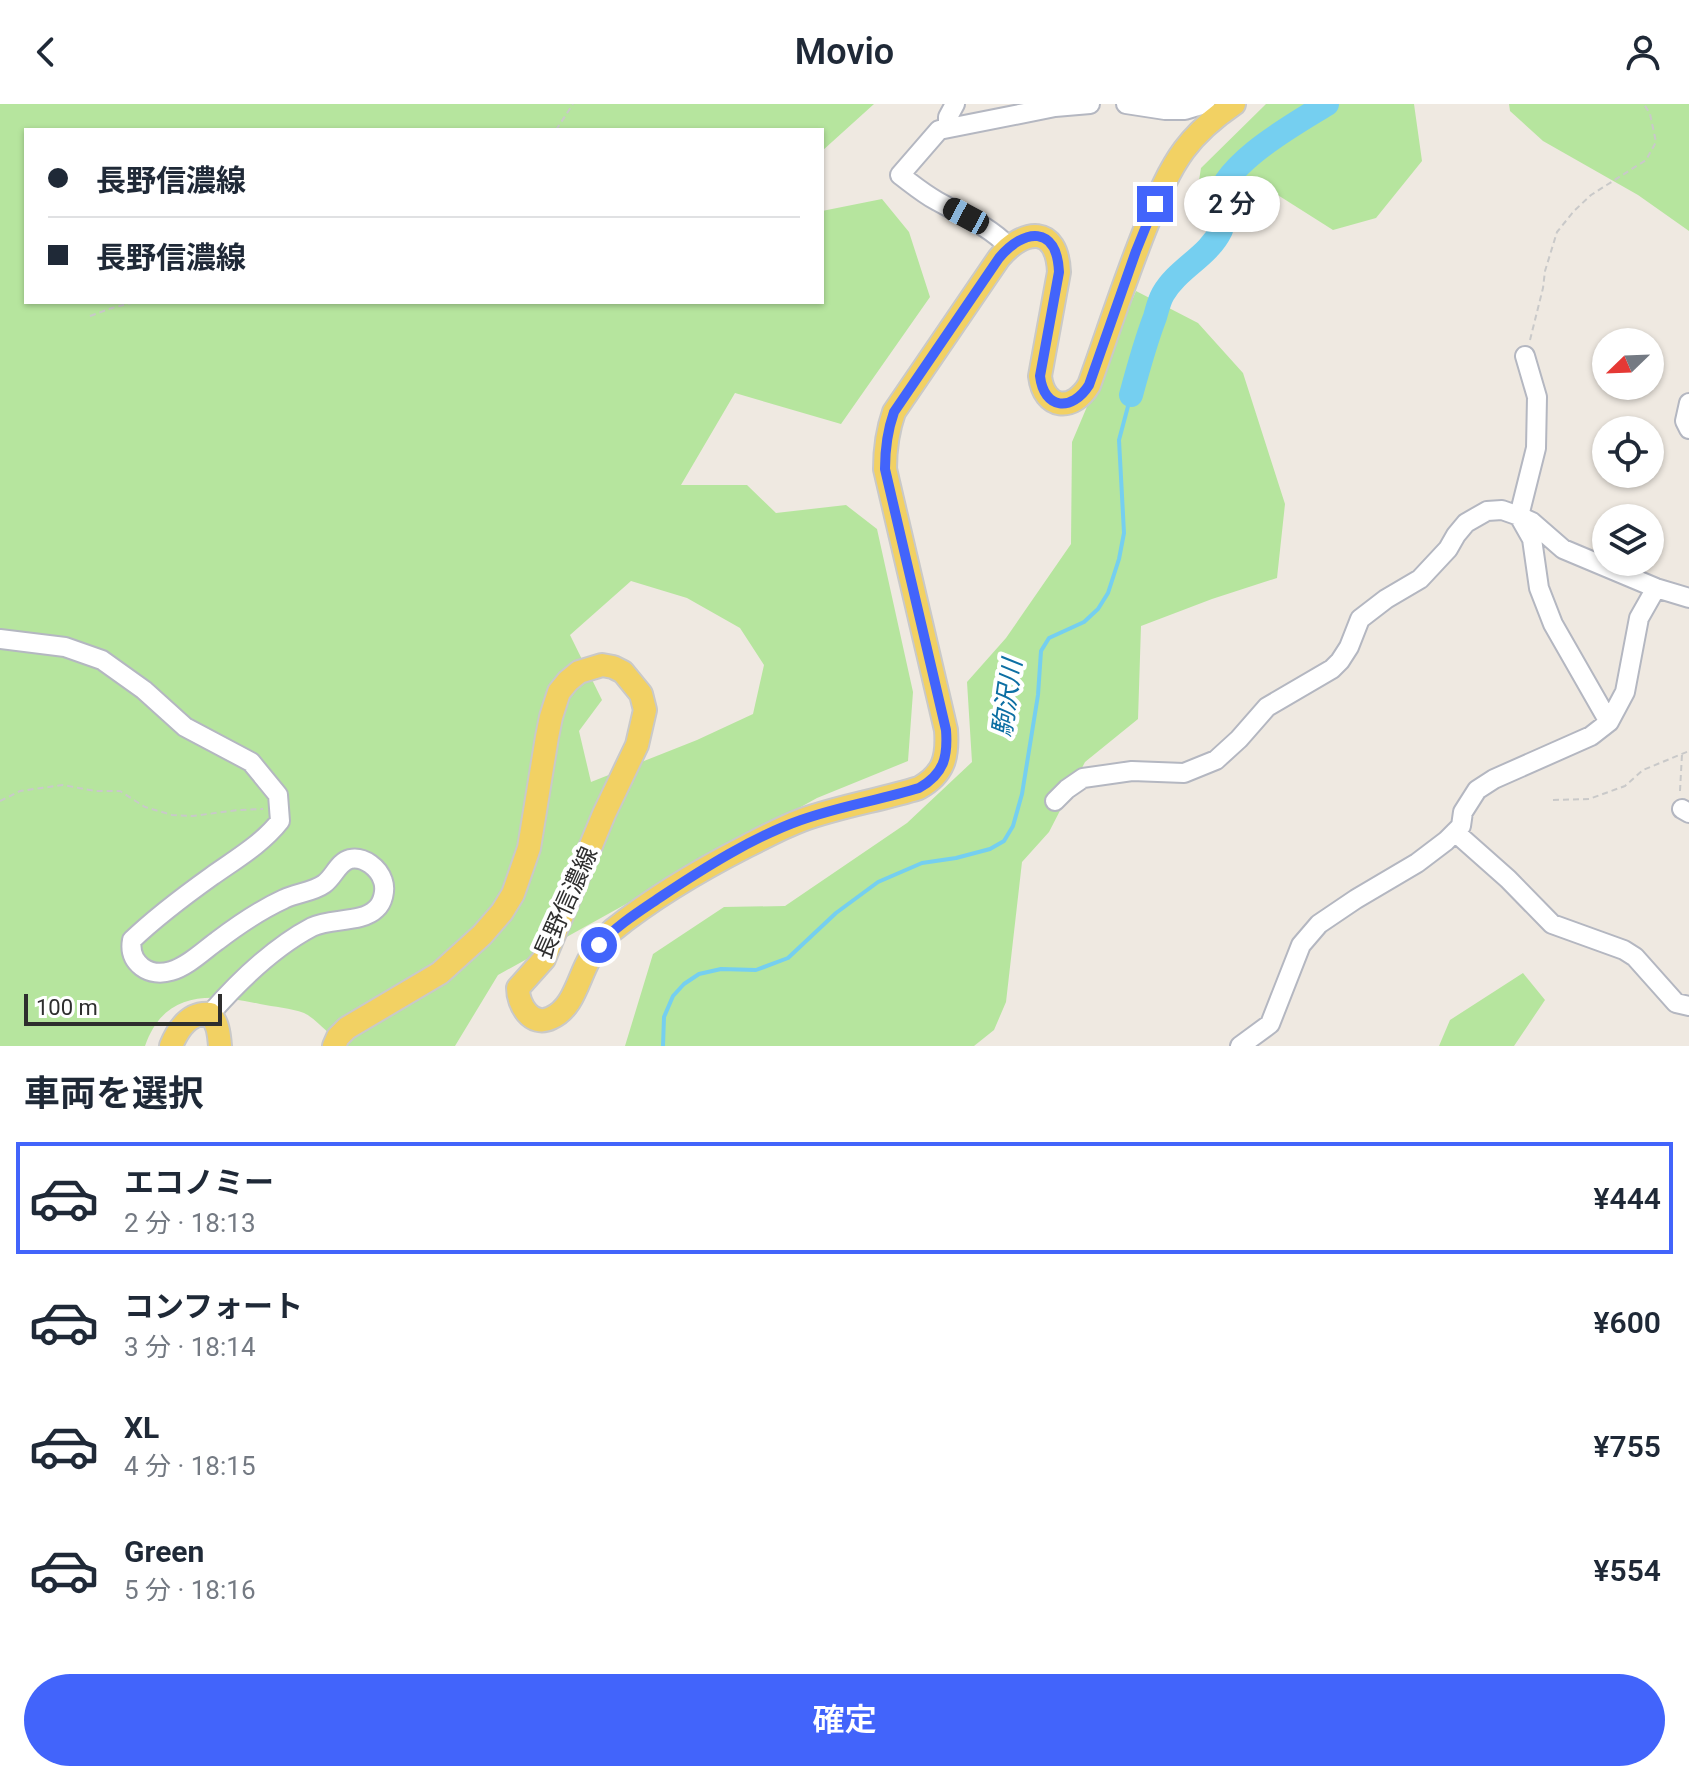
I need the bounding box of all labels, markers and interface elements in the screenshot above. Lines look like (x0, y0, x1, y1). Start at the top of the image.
icon: back (24, 30, 68, 74)
icon: person (1621, 30, 1665, 74)
text: Movio (795, 31, 894, 73)
text: 長野信濃線 (96, 163, 246, 198)
callout: 2 分 (1183, 176, 1279, 232)
route end (1137, 186, 1173, 222)
text: 2 分 (1208, 189, 1256, 219)
car (939, 194, 993, 238)
text: 長野信濃線 (96, 240, 246, 275)
north arrow (1592, 328, 1664, 400)
map controls (1592, 328, 1664, 576)
button: locate (1592, 416, 1664, 488)
button: layers (1592, 504, 1664, 576)
water label: 駒沢川 (987, 654, 1028, 739)
street label: 長野信濃線 (529, 842, 603, 964)
route start (581, 927, 617, 963)
scale bar (24, 990, 222, 1026)
text: 100 m (36, 995, 98, 1020)
text: 車両を選択 (24, 1073, 204, 1115)
icon: car (28, 1162, 100, 1234)
text: エコノミー (124, 1165, 274, 1200)
text: ¥444 (1594, 1181, 1661, 1216)
text: 2 分 · 18:13 (124, 1208, 256, 1238)
icon: car (28, 1286, 100, 1358)
text: コンフォート (124, 1289, 303, 1324)
text: ¥600 (1594, 1305, 1661, 1340)
text: 3 分 · 18:14 (124, 1332, 256, 1362)
icon: car (28, 1410, 100, 1482)
text: XL (124, 1410, 159, 1445)
text: ¥755 (1594, 1429, 1661, 1464)
text: 4 分 · 18:15 (124, 1451, 256, 1481)
icon: car (28, 1534, 100, 1606)
text: Green (124, 1534, 204, 1569)
text: ¥554 (1594, 1553, 1661, 1588)
text: 5 分 · 18:16 (124, 1575, 256, 1605)
button: 確定 (24, 1674, 1665, 1766)

